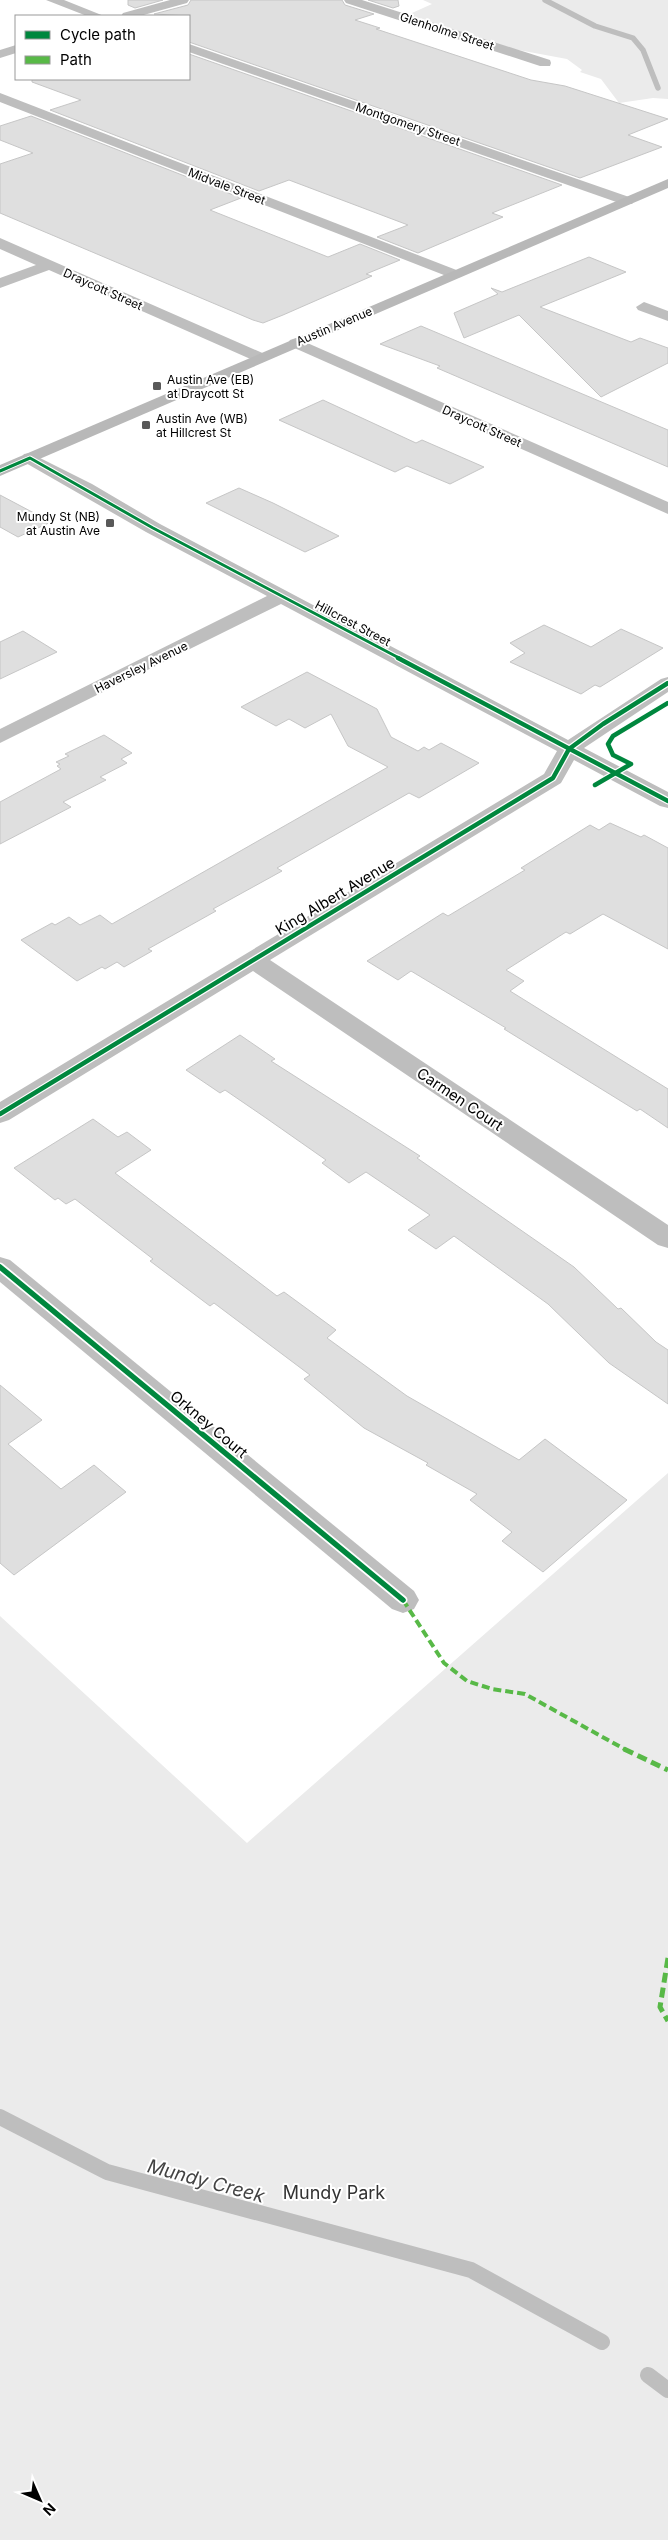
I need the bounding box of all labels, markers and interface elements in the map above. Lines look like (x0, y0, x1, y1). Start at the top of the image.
street label: Glenholme Street (398, 9, 496, 53)
legend (15, 15, 190, 80)
text: Cycle path (60, 25, 136, 44)
text: Path (60, 50, 92, 69)
street label: Montgomery Street (354, 99, 462, 149)
street label: Midvale Street (186, 164, 268, 208)
street label: Draycott Street (61, 265, 145, 313)
street label: Austin Avenue (294, 303, 374, 349)
place label: Austin Ave (EB) at Draycott St (167, 372, 254, 401)
marker: Austin Ave (EB) at Draycott St (151, 380, 163, 392)
street label: Draycott Street (440, 402, 524, 450)
place label: Austin Ave (WB) at Hillcrest St (156, 411, 248, 440)
marker: Austin Ave (WB) at Hillcrest St (140, 419, 152, 431)
place label: Mundy St (NB) at Austin Ave (17, 509, 100, 538)
marker: Mundy St (NB) at Austin Ave (104, 517, 116, 529)
street label: Hillcrest Street (313, 597, 393, 649)
street label: Haversley Avenue (92, 638, 190, 696)
street label: King Albert Avenue (272, 853, 398, 939)
street label: Carmen Court (413, 1063, 507, 1135)
street label: Orkney Court (166, 1386, 252, 1462)
water label: Mundy Creek (145, 2154, 268, 2208)
park label: Mundy Park (283, 2182, 385, 2203)
north arrow (15, 2475, 65, 2525)
text: N (40, 2500, 59, 2519)

